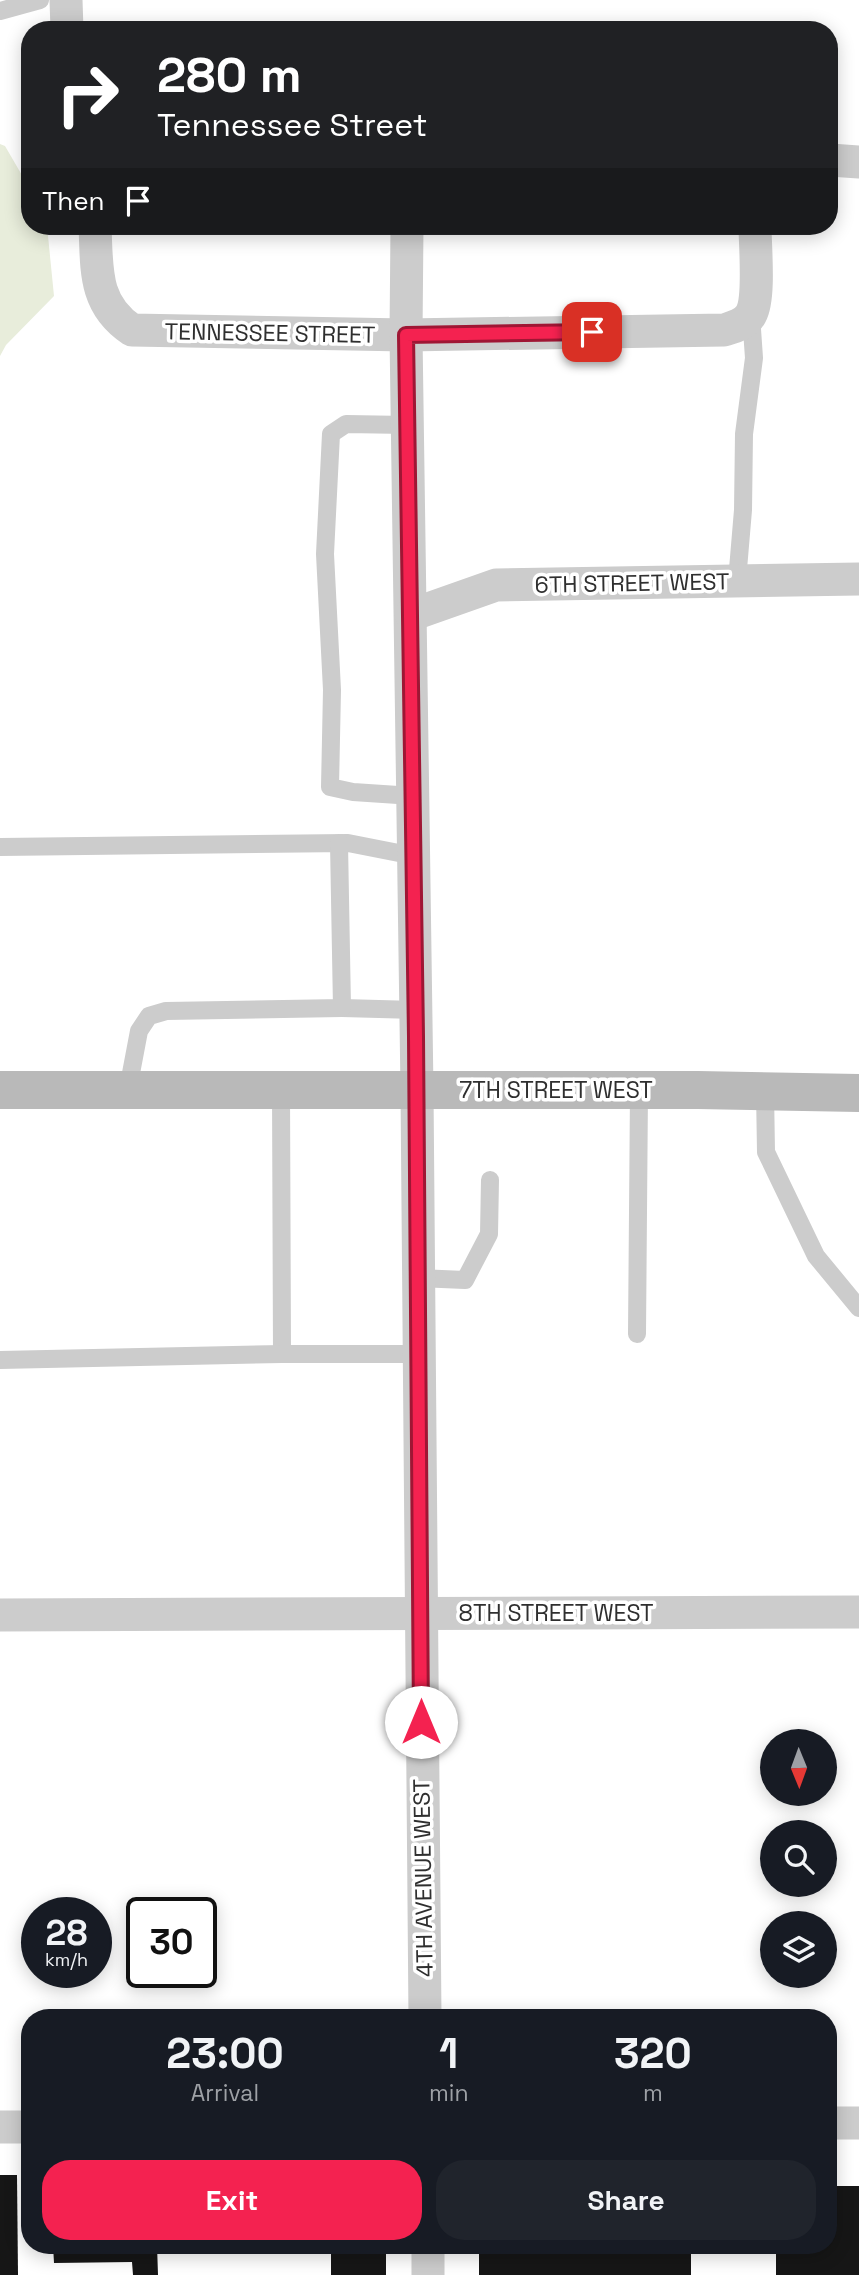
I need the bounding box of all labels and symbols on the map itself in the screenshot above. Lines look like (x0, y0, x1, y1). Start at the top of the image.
pin (562, 302, 622, 362)
street label: TENNESSEE STREET (164, 316, 376, 350)
street label: 6TH STREET WEST (534, 566, 730, 600)
street label: 7TH STREET WEST (459, 1075, 653, 1105)
street label: 8TH STREET WEST (459, 1598, 653, 1628)
position arrow (384, 1685, 458, 1759)
north arrow (760, 1729, 836, 1806)
street label: 4TH AVENUE WEST (406, 1779, 440, 1977)
speed limit sign: 30 (126, 1897, 217, 1988)

